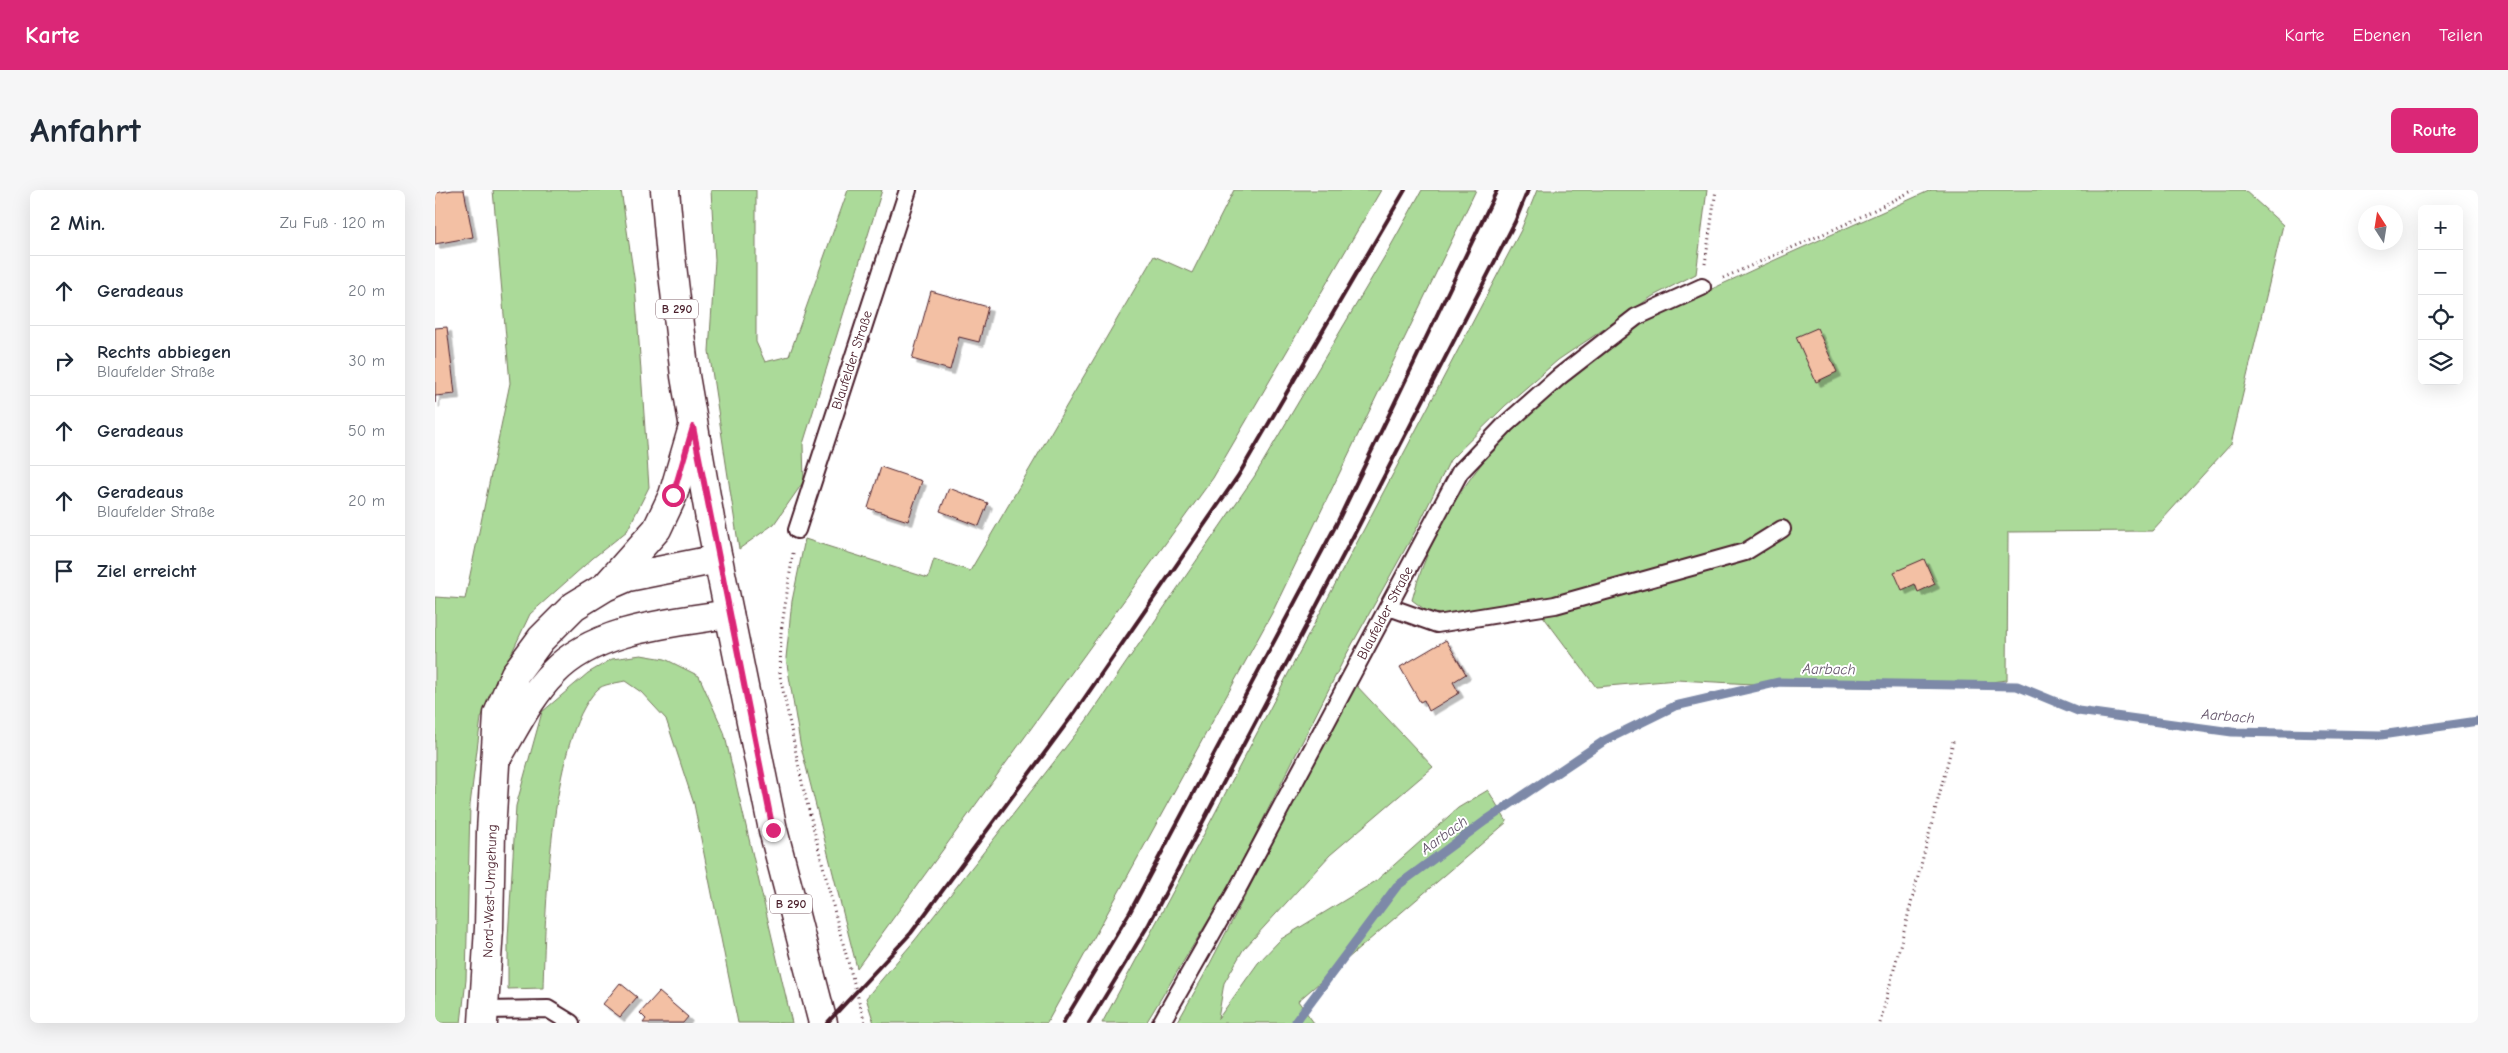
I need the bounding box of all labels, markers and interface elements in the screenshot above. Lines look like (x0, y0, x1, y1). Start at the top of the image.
text: Karte (25, 21, 79, 49)
text: Karte (2284, 25, 2325, 46)
text: Ebenen (2353, 25, 2411, 46)
text: Teilen (2439, 25, 2483, 46)
button: Route (2391, 108, 2478, 153)
text: Anfahrt (30, 110, 141, 151)
north arrow (2358, 205, 2403, 250)
map controls (2418, 205, 2463, 385)
button: + (2418, 205, 2463, 250)
text: 2 Min. (50, 211, 105, 235)
text: Zu Fuß · 120 m (280, 214, 385, 232)
button: − (2418, 250, 2463, 295)
icon: ahead (50, 277, 78, 305)
text: Geradeaus (97, 280, 183, 302)
text: 20 m (348, 282, 385, 300)
button: locate (2418, 295, 2463, 340)
road number: B 290 (656, 300, 698, 318)
street label: Blaufelder Straße (828, 308, 876, 412)
button: layers (2418, 340, 2463, 385)
text: Rechts abbiegen (97, 341, 231, 363)
icon: right (50, 347, 78, 375)
text: 30 m (349, 352, 385, 370)
text: Blaufelder Straße (97, 363, 215, 381)
icon: ahead (50, 417, 78, 445)
text: Geradeaus (97, 420, 183, 442)
text: 50 m (348, 422, 385, 440)
text: Geradeaus (97, 481, 183, 503)
route start (662, 484, 685, 507)
icon: ahead (50, 487, 78, 515)
text: 20 m (348, 492, 385, 510)
text: Blaufelder Straße (97, 503, 215, 521)
icon: arrive (50, 557, 78, 585)
text: Ziel erreicht (97, 560, 196, 582)
street label: Blaufelder Straße (1353, 563, 1417, 663)
water label: Aarbach (1801, 660, 1856, 678)
water label: Aarbach (2200, 705, 2255, 727)
water label: Aarbach (1416, 812, 1471, 859)
route end (762, 819, 785, 842)
street label: Nord-West-Umgehung (479, 824, 501, 958)
road number: B 290 (770, 894, 812, 914)

